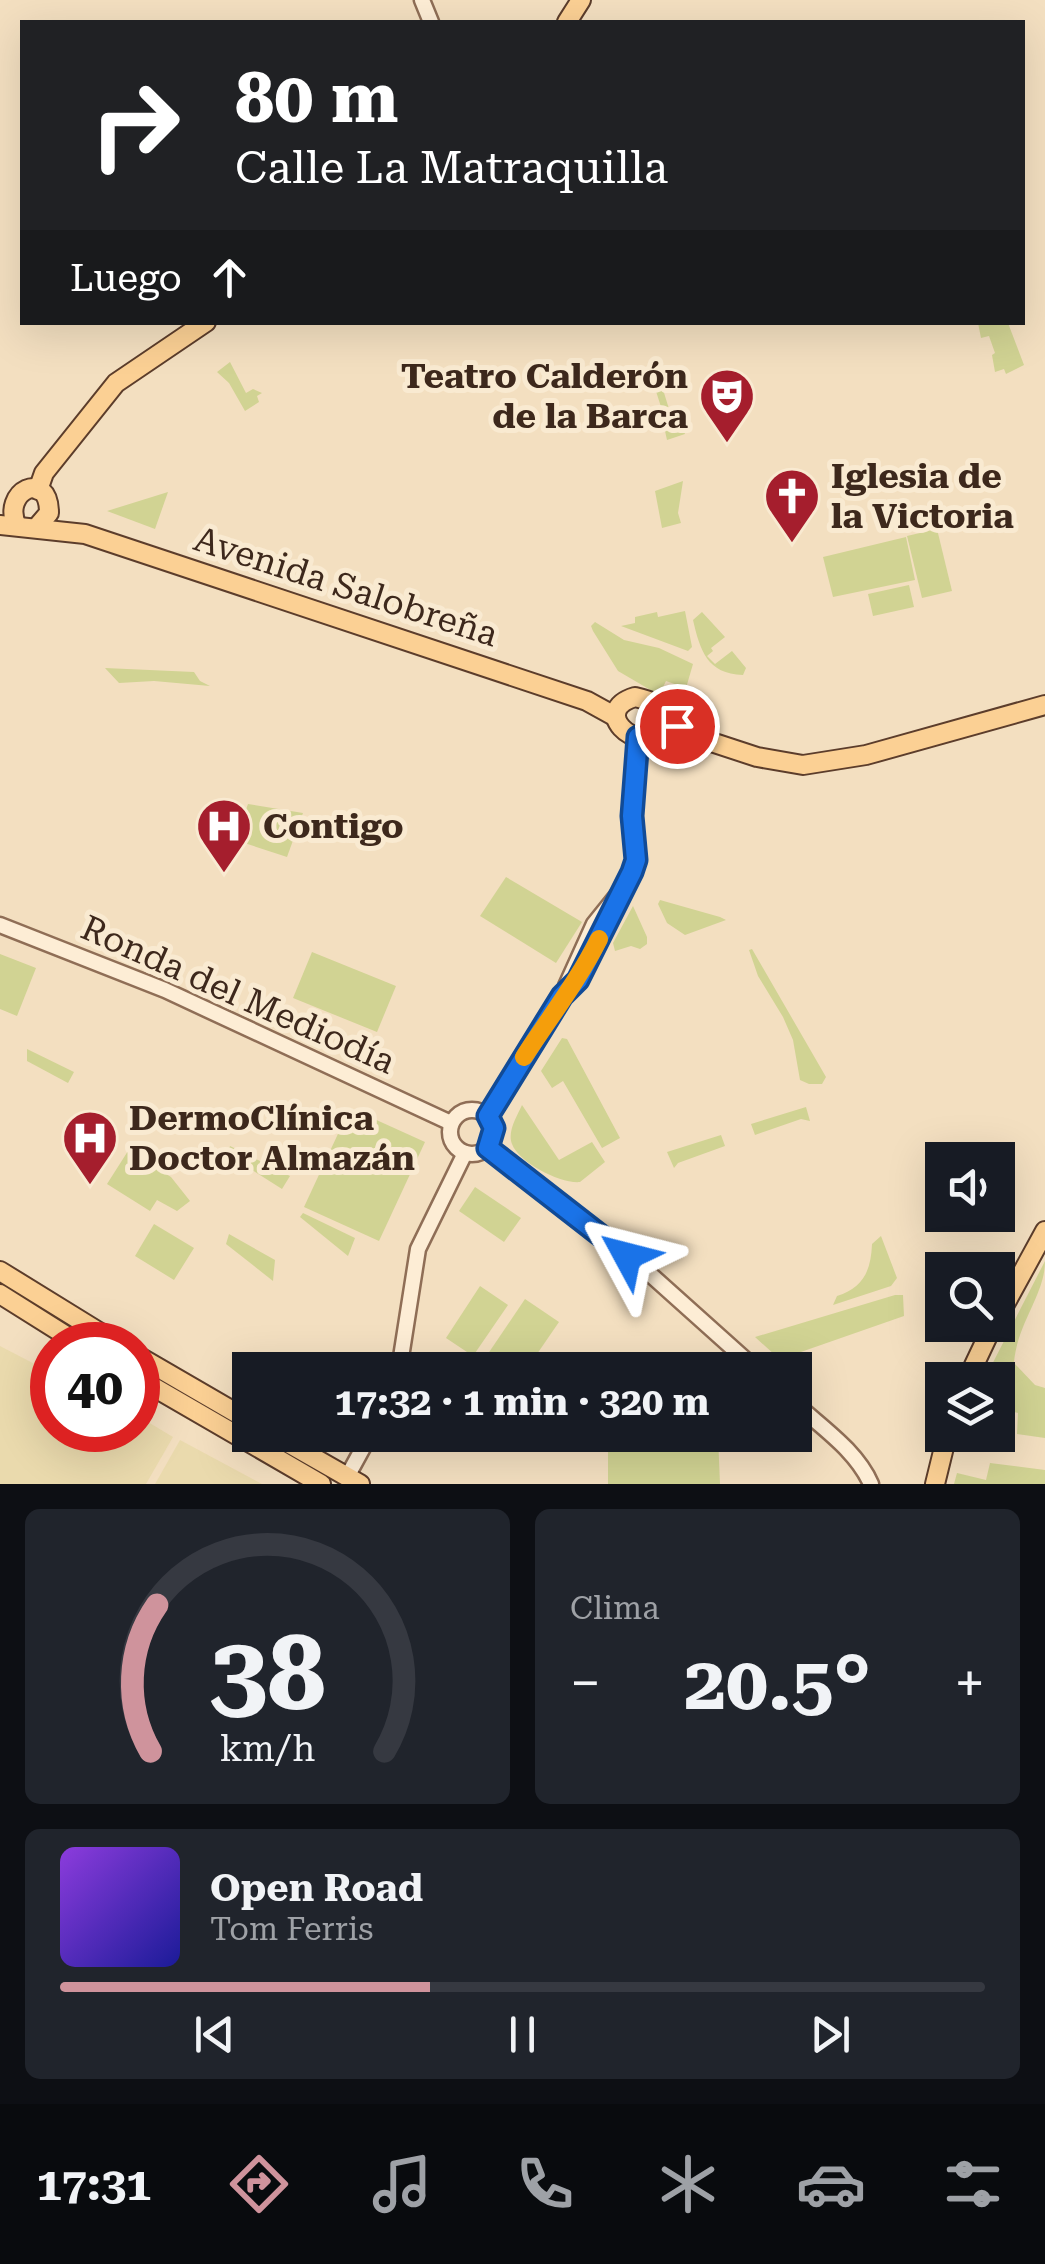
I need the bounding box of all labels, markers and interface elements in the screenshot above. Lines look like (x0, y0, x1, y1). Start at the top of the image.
text: 80 m (235, 57, 399, 139)
icon: right (70, 60, 200, 190)
text: Calle La Matraquilla (235, 141, 668, 194)
icon: ahead (202, 250, 257, 305)
text: Luego (70, 256, 182, 300)
place label: Teatro Calderón de la Barca (401, 356, 688, 437)
theatre icon: Teatro Calderón de la Barca (697, 366, 757, 445)
place label: Iglesia de la Victoria (831, 456, 1014, 537)
church icon: Iglesia de la Victoria (762, 466, 822, 545)
street label: Avenida Salobreña (189, 519, 503, 655)
pin (635, 684, 720, 769)
icon: arrive (650, 699, 705, 754)
hospital icon: Contigo (194, 796, 254, 875)
place label: Contigo (263, 806, 404, 847)
street label: Ronda del Mediodía (75, 907, 401, 1083)
place label: DermoClínica Doctor Almazán (129, 1098, 415, 1179)
hospital icon: DermoClínica Doctor Almazán (60, 1108, 120, 1187)
map controls (925, 1142, 1015, 1452)
button: sound (925, 1142, 1015, 1232)
position arrow (575, 1204, 679, 1308)
button: search (925, 1252, 1015, 1342)
speed limit sign: 40 (30, 1322, 160, 1452)
button: layers (925, 1362, 1015, 1452)
text: 17:32 · 1 min · 320 m (335, 1380, 709, 1424)
text: Clima (570, 1589, 660, 1627)
text: 38 (209, 1613, 326, 1734)
text: 20.5° (684, 1639, 871, 1727)
text: − (570, 1651, 601, 1715)
text: + (954, 1651, 985, 1715)
text: km/h (220, 1728, 315, 1770)
text: Open Road (210, 1866, 423, 1910)
text: Tom Ferris (210, 1910, 373, 1948)
icon: previous (187, 2007, 242, 2062)
icon: pause (495, 2007, 550, 2062)
icon: next (803, 2007, 858, 2062)
icon: directions (224, 2149, 294, 2219)
icon: music (367, 2149, 437, 2219)
icon: phone (510, 2149, 580, 2219)
icon: climate (653, 2149, 723, 2219)
icon: car (796, 2149, 866, 2219)
icon: filters (938, 2149, 1008, 2219)
text: 17:31 (36, 2158, 151, 2211)

